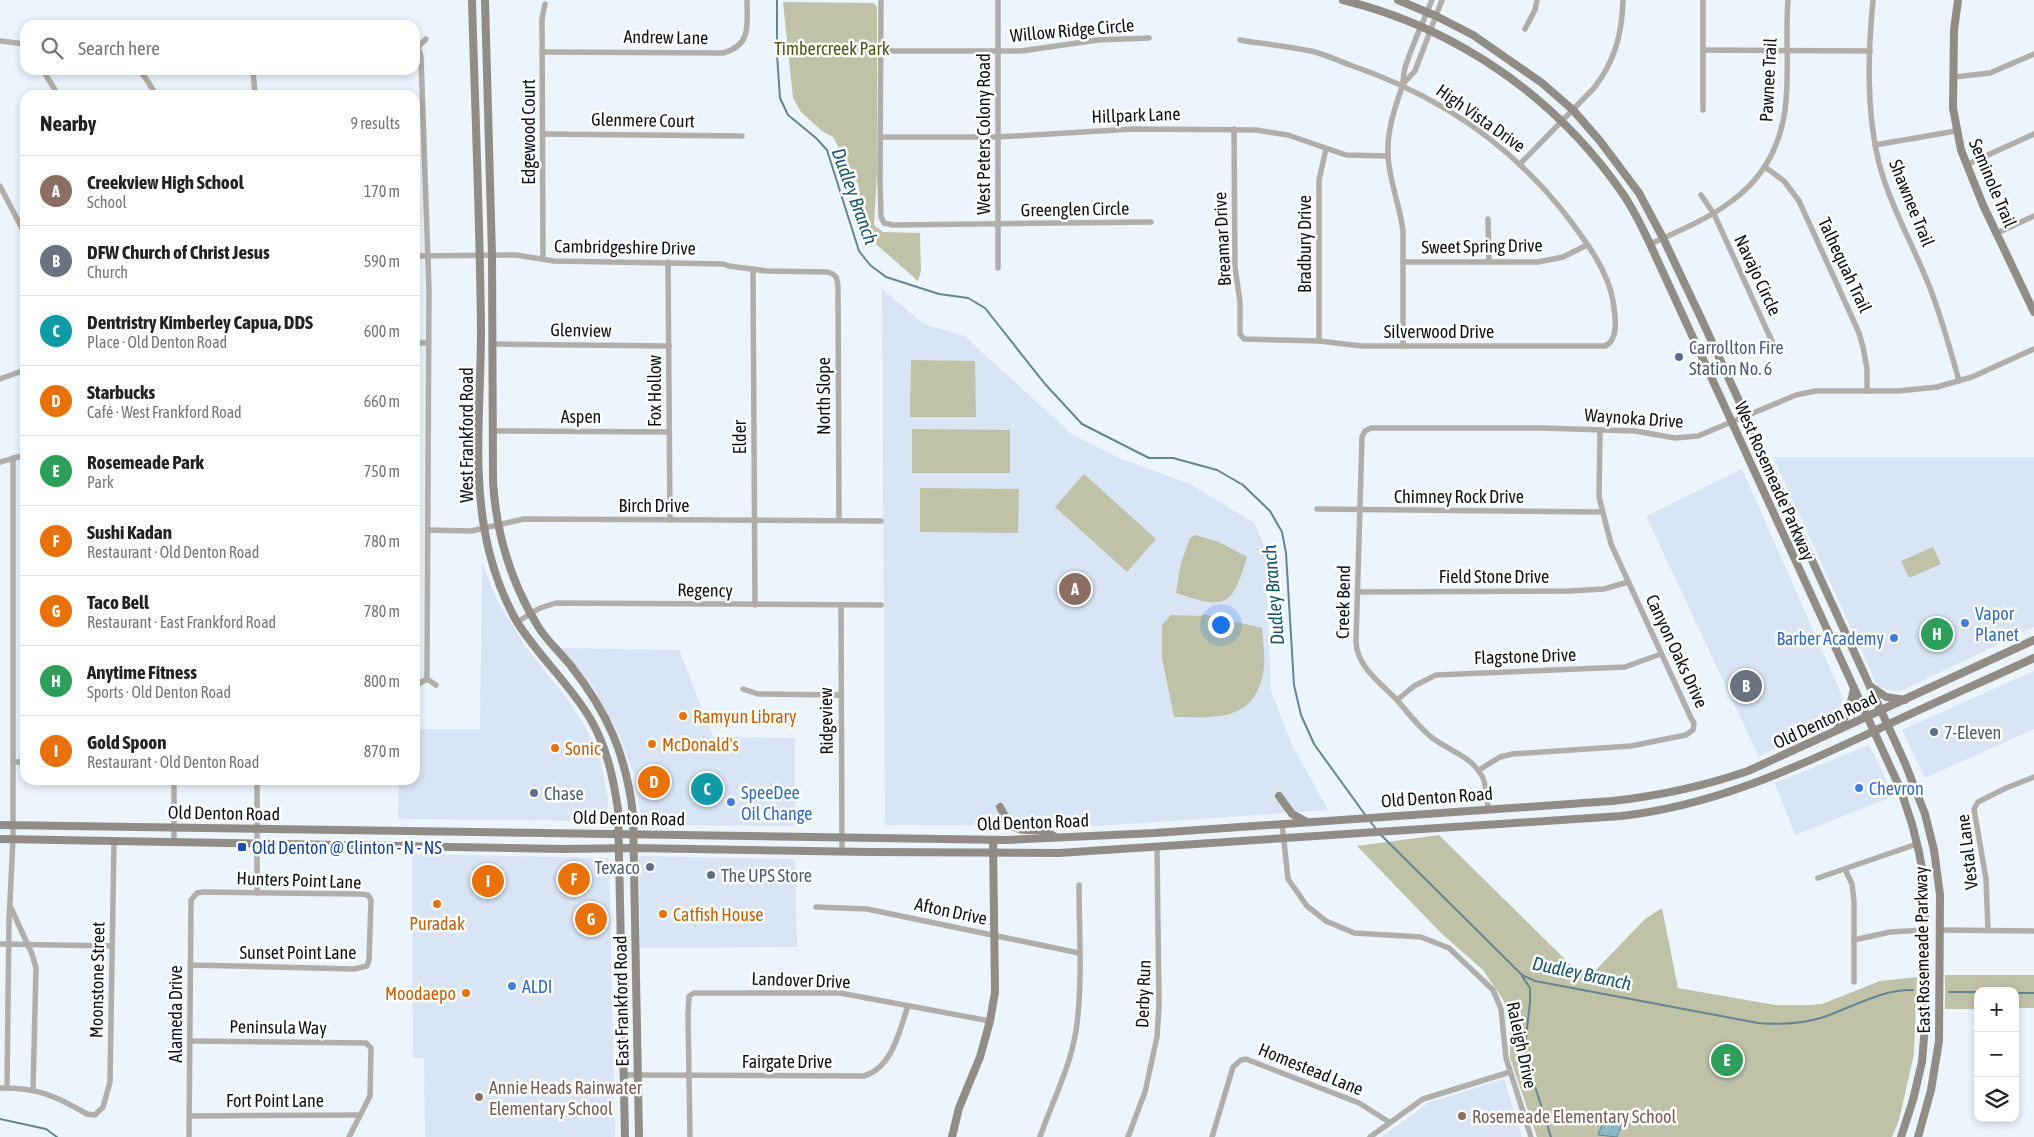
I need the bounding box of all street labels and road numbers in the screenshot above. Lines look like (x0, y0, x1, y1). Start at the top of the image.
street label: Willow Ridge Circle (1009, 14, 1135, 46)
street label: Andrew Lane (623, 26, 709, 48)
street label: Pawnee Trail (1755, 37, 1781, 123)
street label: West Peters Colony Road (973, 53, 994, 215)
street label: Edgewood Court (518, 79, 539, 185)
street label: High Vista Drive (1432, 80, 1530, 156)
street label: Hillpark Lane (1091, 103, 1181, 127)
street label: Glenmere Court (591, 109, 695, 131)
street label: Seminole Trail (1965, 135, 2021, 231)
street label: Shawnee Trail (1885, 156, 1939, 250)
street label: Breamar Drive (1209, 191, 1235, 287)
street label: Bradbury Drive (1294, 195, 1315, 293)
street label: Greenglen Circle (1021, 198, 1129, 220)
street label: Talhequah Trail (1814, 214, 1876, 316)
street label: Navajo Circle (1730, 231, 1786, 319)
street label: Sweet Spring Drive (1421, 234, 1543, 258)
street label: Cambridgeshire Drive (554, 235, 696, 259)
street label: Glenview (550, 319, 612, 341)
street label: Silverwood Drive (1384, 321, 1494, 342)
street label: Fox Hollow (644, 355, 665, 427)
street label: North Slope (813, 357, 834, 435)
street label: West Frankford Road (456, 367, 477, 503)
street label: West Rosemeade Parkway (1730, 398, 1820, 564)
street label: Waynoka Drive (1584, 404, 1684, 432)
street label: Aspen (561, 406, 601, 427)
street label: Elder (729, 419, 750, 454)
street label: Chimney Rock Drive (1394, 486, 1524, 507)
street label: Birch Drive (619, 495, 689, 516)
street label: Creek Bend (1332, 565, 1354, 639)
street label: Field Stone Drive (1439, 566, 1549, 587)
street label: Regency (677, 579, 733, 601)
street label: Canyon Oaks Drive (1642, 591, 1712, 711)
street label: Flagstone Drive (1474, 644, 1576, 668)
street label: Ridgeview (815, 687, 837, 755)
street label: Old Denton Road (1770, 687, 1880, 753)
street label: Old Denton Road (1380, 783, 1494, 811)
street label: Old Denton Road (168, 802, 280, 824)
street label: Old Denton Road (573, 807, 685, 829)
street label: Old Denton Road (977, 810, 1089, 834)
street label: Vestal Lane (1952, 813, 1982, 891)
street label: East Rosemeade Parkway (1910, 866, 1934, 1034)
street label: Hunters Point Lane (236, 867, 362, 893)
street label: Afton Drive (913, 893, 989, 929)
street label: Moonstone Street (85, 922, 109, 1038)
street label: East Frankford Road (609, 935, 633, 1067)
street label: Sunset Point Lane (239, 942, 357, 963)
street label: Derby Run (1131, 960, 1155, 1028)
street label: Alameda Drive (165, 965, 186, 1063)
street label: Landover Drive (751, 968, 851, 992)
street label: Raleigh Drive (1503, 1000, 1541, 1090)
street label: Peninsula Way (229, 1016, 327, 1038)
street label: Homestead Lane (1256, 1038, 1366, 1100)
street label: Fairgate Drive (742, 1051, 832, 1072)
street label: Fort Point Lane (226, 1090, 324, 1111)

